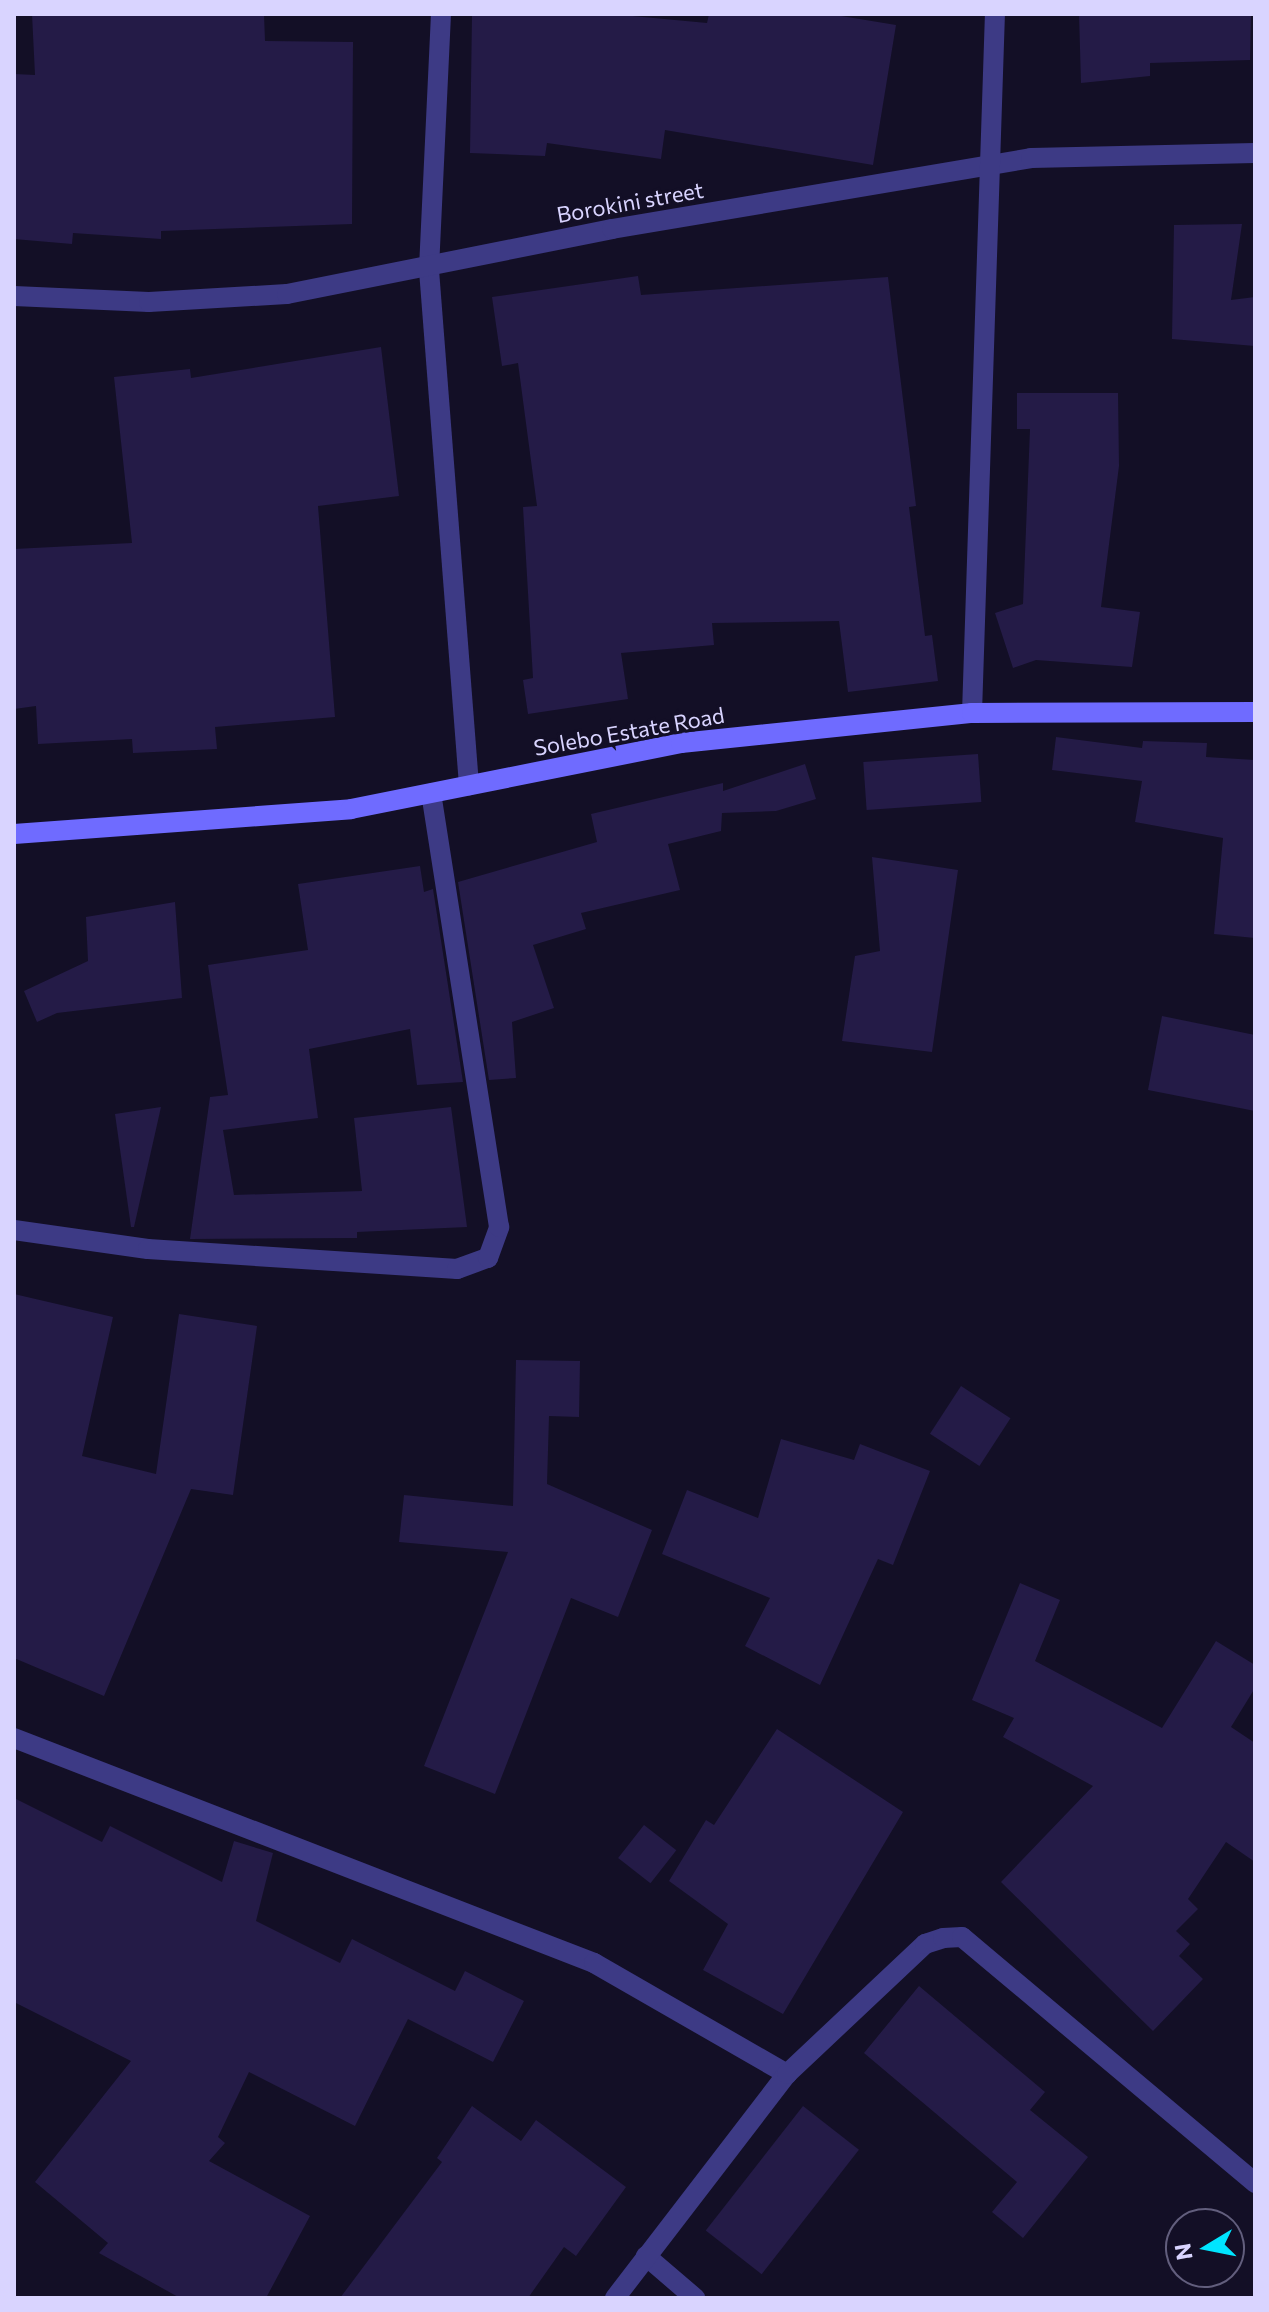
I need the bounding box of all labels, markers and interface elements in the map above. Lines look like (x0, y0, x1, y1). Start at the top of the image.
street label: Borokini street (555, 176, 705, 228)
street label: Solebo Estate Road (532, 701, 726, 761)
north arrow (1165, 2208, 1245, 2288)
text: N (1168, 2241, 1198, 2262)

